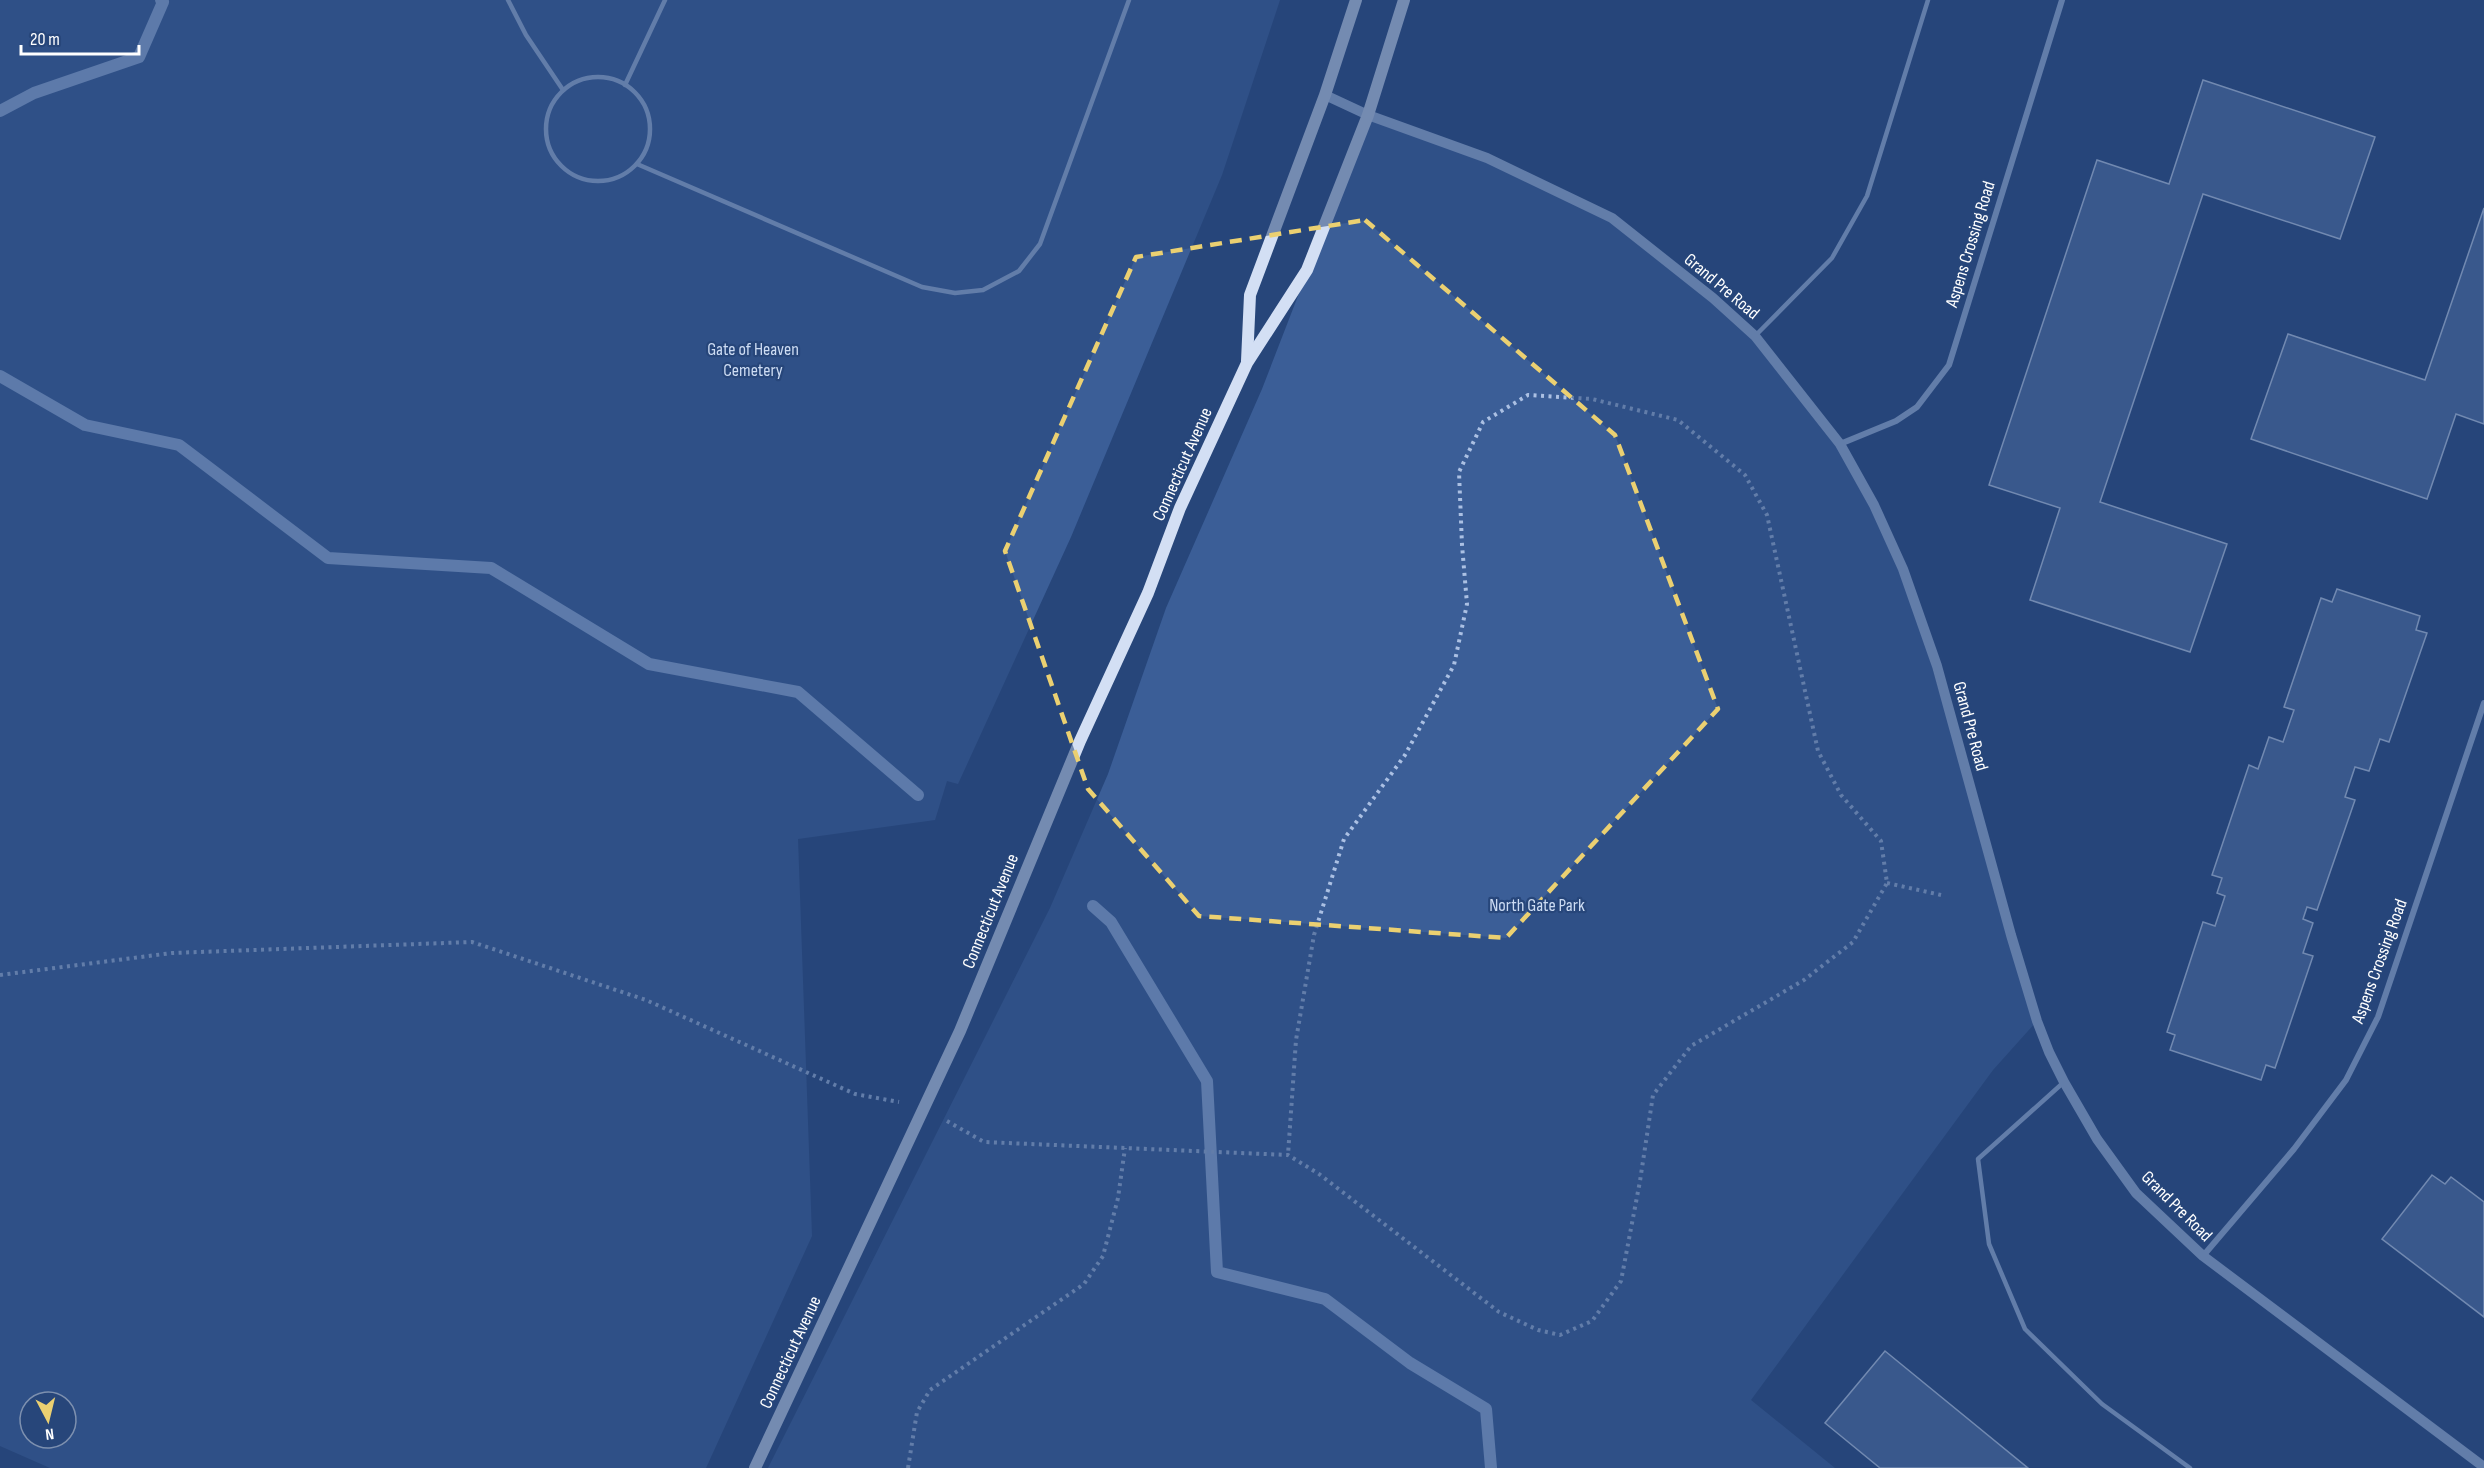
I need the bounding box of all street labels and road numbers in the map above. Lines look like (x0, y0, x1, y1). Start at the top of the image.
street label: Aspens Crossing Road (1941, 179, 2000, 311)
street label: Grand Pre Road (1680, 249, 1763, 324)
street label: Connecticut Avenue (1148, 404, 1217, 524)
street label: Grand Pre Road (1949, 679, 1992, 773)
street label: Connecticut Avenue (958, 851, 1023, 972)
street label: Aspens Crossing Road (2347, 896, 2412, 1027)
street label: Grand Pre Road (2137, 1167, 2216, 1246)
street label: Connecticut Avenue (755, 1293, 826, 1412)

